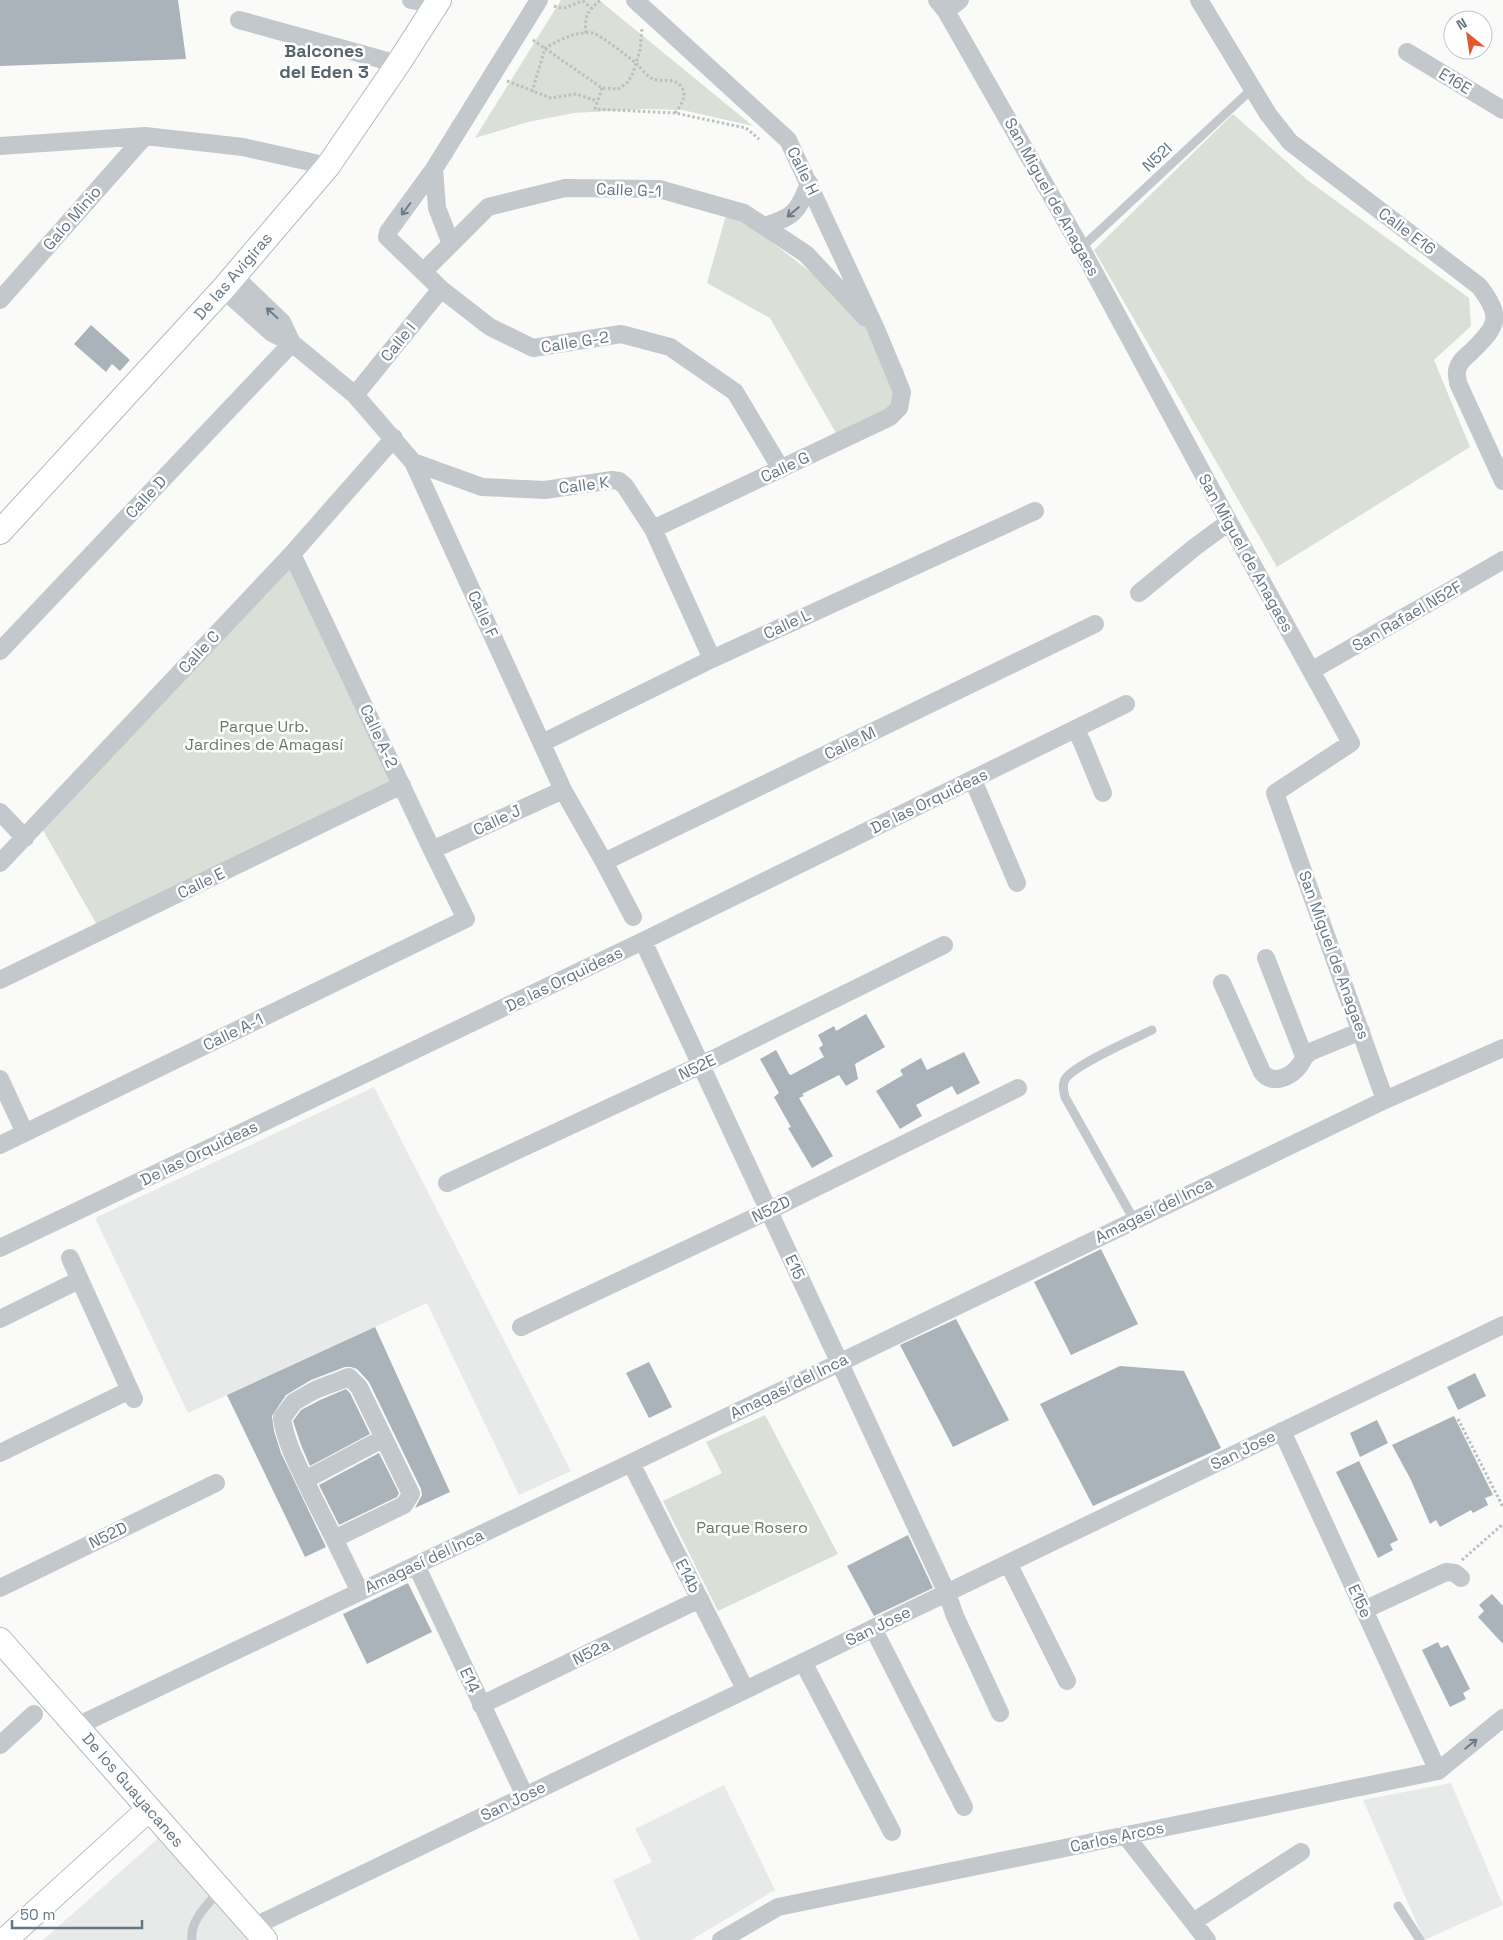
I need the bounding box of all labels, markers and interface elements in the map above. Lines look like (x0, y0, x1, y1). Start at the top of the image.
north arrow (1443, 10, 1493, 60)
text: N (1453, 14, 1470, 34)
district label: Balcones del Eden 3 (279, 39, 369, 83)
street label: E16E (1435, 63, 1475, 99)
street label: San Miguel de Anagaes (1000, 114, 1104, 280)
street label: N52I (1138, 138, 1176, 176)
street label: Calle H (782, 143, 824, 199)
street label: Calle G-1 (596, 178, 662, 202)
street label: Galo Minio (38, 181, 106, 255)
one-way arrow (400, 202, 411, 215)
street label: Calle E16 (1374, 203, 1440, 259)
one-way arrow (787, 206, 800, 217)
street label: De las Avigiras (189, 228, 277, 324)
one-way arrow (265, 307, 278, 319)
street label: Calle I (376, 318, 420, 366)
street label: Calle G-2 (540, 326, 610, 358)
street label: Calle G (757, 447, 813, 487)
street label: San Miguel de Anagaes (1194, 470, 1298, 636)
street label: Calle D (121, 471, 171, 523)
street label: Calle K (558, 471, 611, 499)
street label: San Rafael N52F (1348, 576, 1466, 656)
street label: Calle F (463, 587, 503, 641)
street label: Calle L (760, 604, 814, 644)
street label: Calle C (174, 626, 224, 678)
street label: Calle A-2 (355, 701, 403, 771)
park label: Parque Urb. Jardines de Amagasí (185, 716, 343, 755)
street label: Calle M (821, 722, 879, 764)
street label: De las Orquideas (867, 764, 991, 838)
street label: Calle J (470, 800, 524, 840)
street label: Calle E (174, 863, 228, 903)
street label: San Miguel de Anagaes (1294, 868, 1374, 1042)
street label: De las Orquideas (502, 942, 626, 1016)
street label: Calle A-1 (199, 1008, 267, 1056)
street label: N52E (675, 1049, 719, 1085)
street label: De las Orquideas (137, 1116, 261, 1190)
street label: Amagasí del Inca (1091, 1172, 1217, 1248)
street label: N52D (748, 1191, 794, 1227)
street label: E15 (780, 1251, 810, 1283)
street label: Amagasí del Inca (726, 1348, 852, 1424)
street label: San Jose (1207, 1425, 1279, 1475)
street label: N52D (85, 1517, 131, 1553)
park label: Parque Rosero (696, 1517, 808, 1538)
street label: Amagasí del Inca (361, 1524, 487, 1598)
street label: E14b (670, 1555, 706, 1597)
street label: E15e (1343, 1581, 1377, 1621)
street label: San Jose (842, 1601, 914, 1651)
street label: N52a (569, 1634, 613, 1670)
street label: E14 (455, 1664, 485, 1696)
street label: De los Guayacanes (77, 1728, 189, 1852)
one-way arrow (1464, 1739, 1477, 1750)
street label: San Jose (477, 1776, 549, 1826)
street label: Carlos Arcos (1068, 1817, 1166, 1857)
scale bar (12, 1898, 142, 1930)
text: 50 m (20, 1905, 55, 1924)

